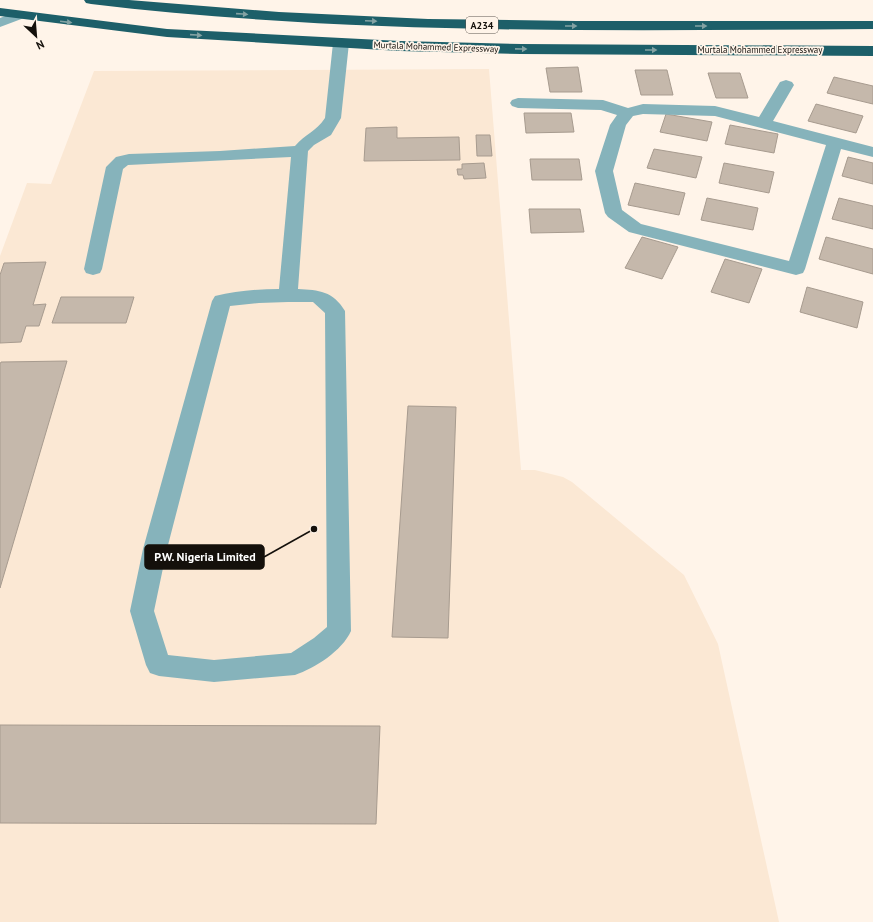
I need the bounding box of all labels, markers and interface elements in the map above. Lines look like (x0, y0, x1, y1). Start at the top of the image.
one-way arrow (236, 11, 249, 17)
north arrow (16, 16, 56, 56)
road number: A234 (466, 17, 498, 33)
one-way arrow (60, 18, 72, 25)
one-way arrow (365, 18, 377, 25)
one-way arrow (565, 23, 578, 29)
one-way arrow (695, 23, 708, 29)
one-way arrow (190, 31, 202, 38)
text: N (34, 37, 47, 53)
street label: Murtala Mohammed Expressway (373, 39, 499, 54)
street label: Murtala Mohammed Expressway (698, 44, 823, 55)
one-way arrow (515, 46, 528, 52)
one-way arrow (645, 47, 658, 53)
callout: P.W. Nigeria Limited (145, 545, 264, 569)
text: P.W. Nigeria Limited (154, 549, 256, 564)

